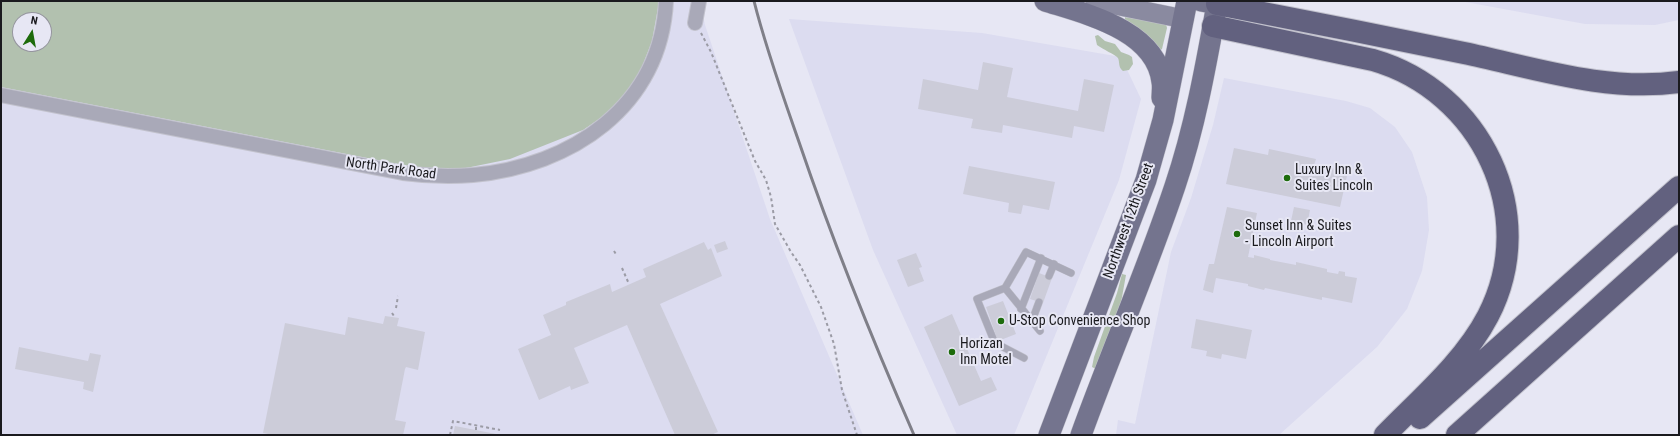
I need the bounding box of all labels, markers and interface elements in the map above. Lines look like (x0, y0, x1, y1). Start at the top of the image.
north arrow (12, 12, 52, 52)
text: N (30, 14, 39, 28)
street label: North Park Road (345, 154, 437, 184)
street label: Northwest 12th Street (1100, 161, 1158, 281)
place label: Luxury Inn & Suites Lincoln (1295, 162, 1373, 194)
marker: Luxury Inn & Suites Lincoln (1282, 173, 1292, 183)
place label: Sunset Inn & Suites - Lincoln Airport (1245, 218, 1352, 250)
marker: Sunset Inn & Suites - Lincoln Airport (1232, 229, 1242, 239)
place label: U-Stop Convenience Shop (1009, 313, 1150, 329)
marker: U-Stop Convenience Shop (996, 316, 1006, 326)
place label: Horizan Inn Motel (960, 336, 1012, 368)
marker: Horizan Inn Motel (947, 347, 957, 357)

